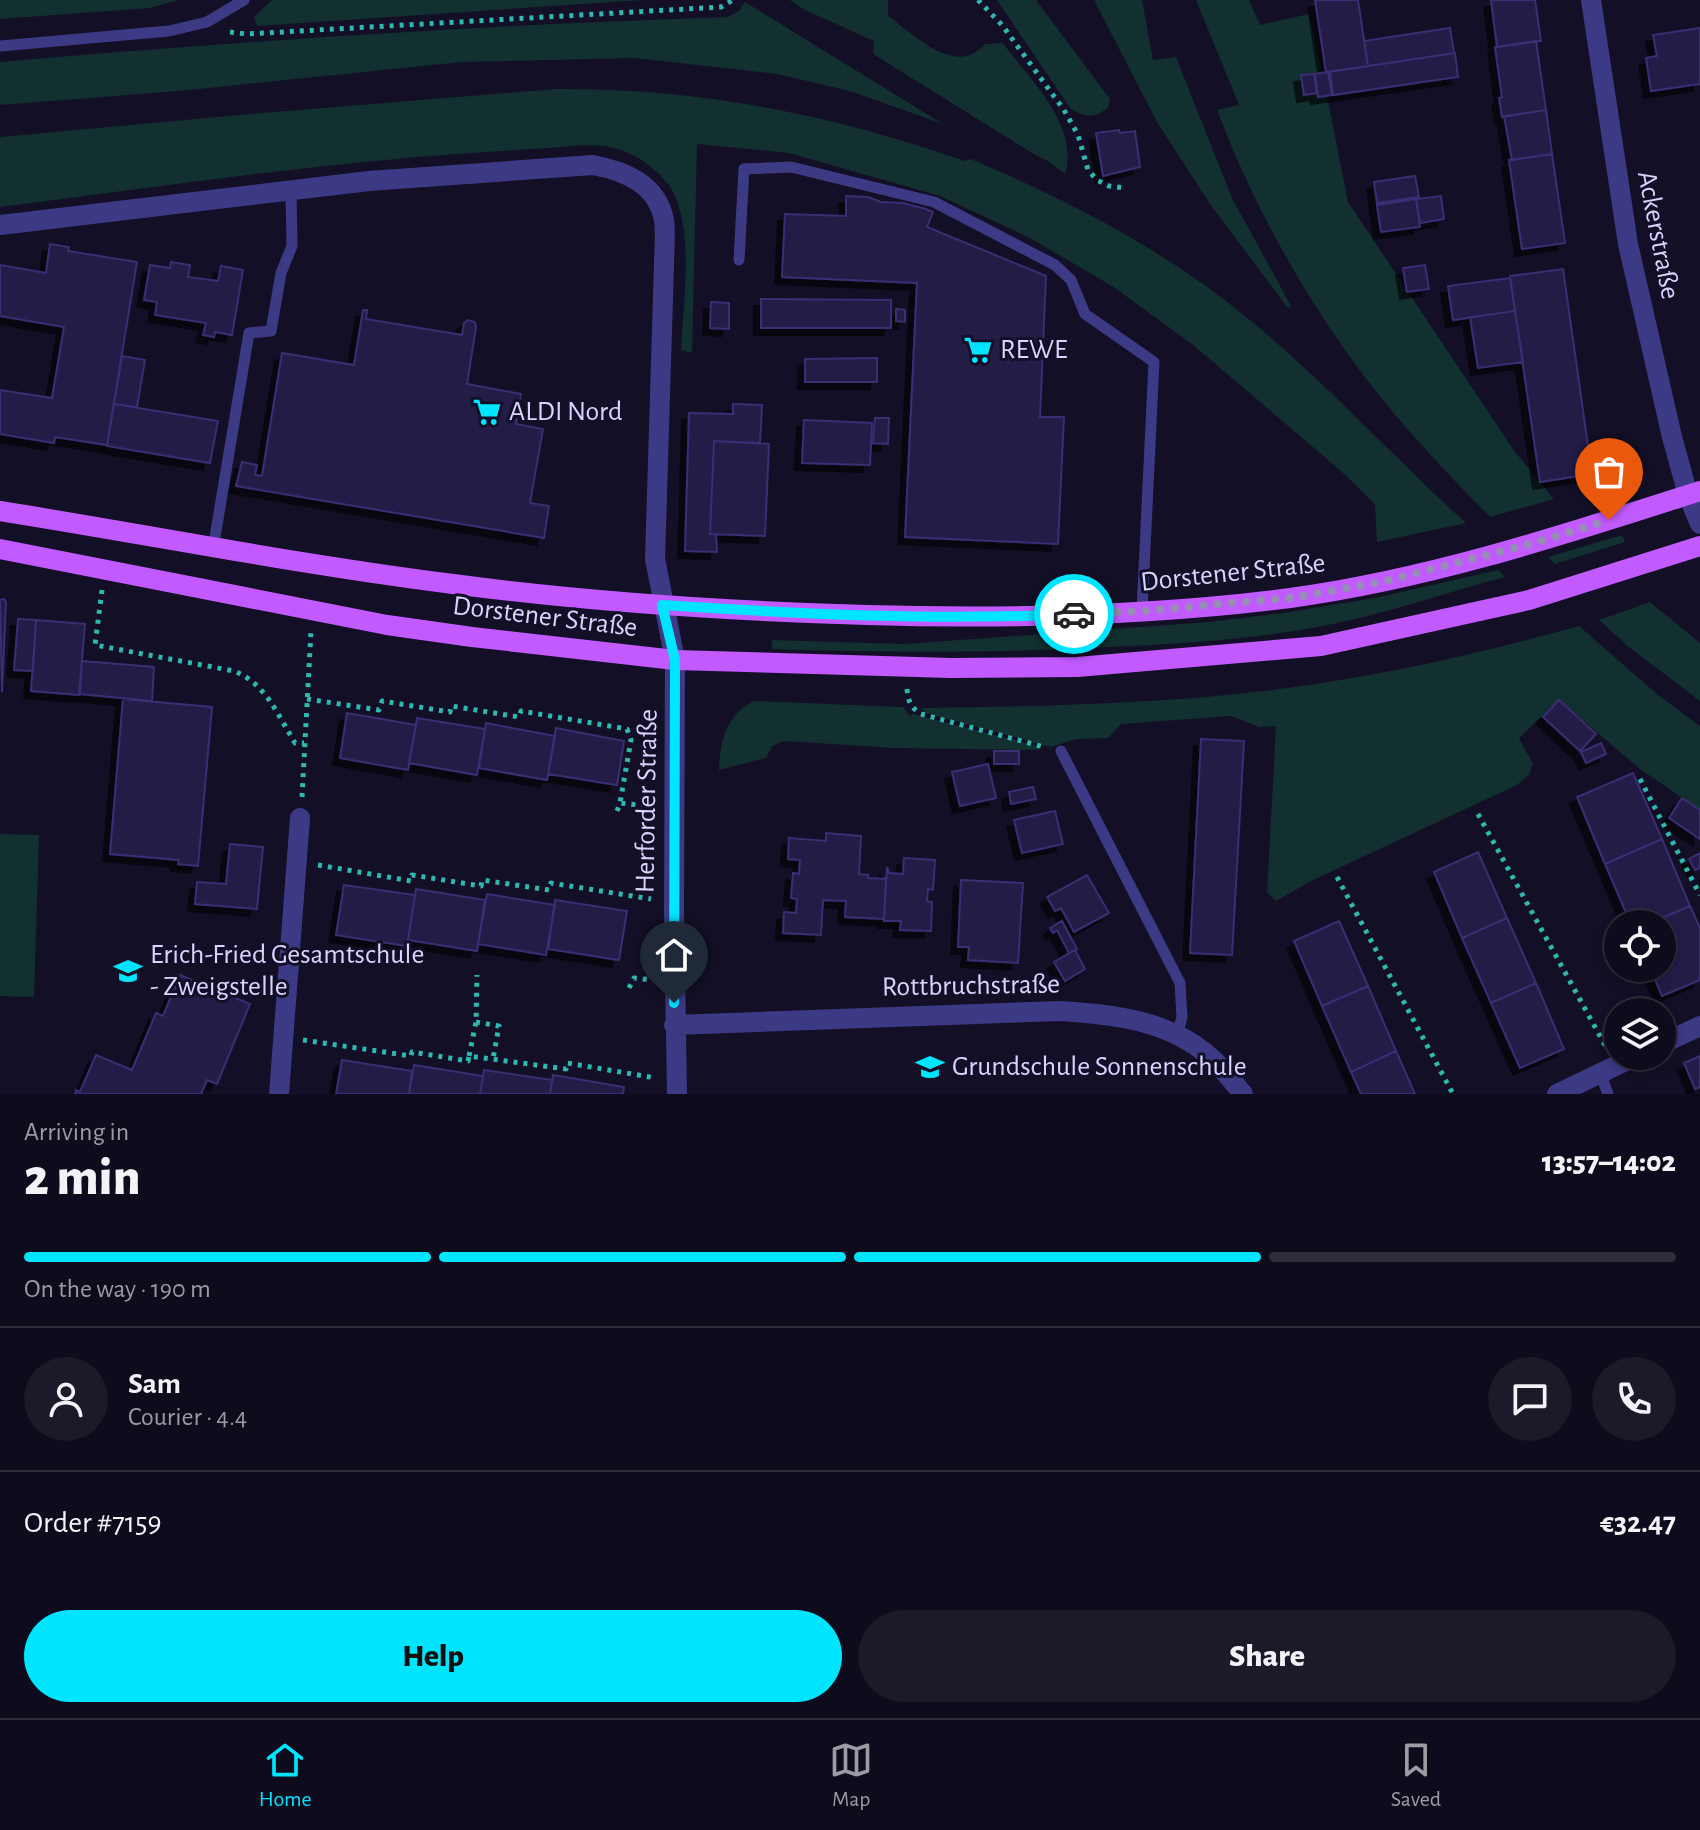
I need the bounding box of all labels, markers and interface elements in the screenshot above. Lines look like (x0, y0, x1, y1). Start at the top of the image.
street label: Ackerstraße (1632, 168, 1684, 302)
supermarket icon: REWE (963, 335, 993, 365)
place label: REWE (1000, 336, 1068, 364)
supermarket icon: ALDI Nord (472, 397, 502, 427)
place label: ALDI Nord (509, 398, 623, 426)
pin (1575, 438, 1643, 520)
icon: bag (1587, 450, 1631, 494)
street label: Dorstener Straße (1139, 549, 1327, 597)
courier (1034, 574, 1114, 654)
street label: Dorstener Straße (451, 592, 639, 642)
icon: car (1052, 592, 1096, 636)
street label: Herforder Straße (631, 709, 663, 893)
map controls (1604, 910, 1676, 1070)
button: locate (1604, 910, 1676, 982)
pin (640, 921, 708, 1003)
icon: home (652, 933, 696, 977)
place label: Erich-Fried Gesamtschule - Zweigstelle (150, 941, 424, 1001)
school or university icon: Erich-Fried Gesamtschule - Zweigstelle (113, 956, 143, 986)
street label: Rottbruchstraße (882, 970, 1060, 1002)
button: layers (1604, 998, 1676, 1070)
school or university icon: Grundschule Sonnenschule (915, 1052, 945, 1082)
place label: Grundschule Sonnenschule (952, 1053, 1247, 1081)
text: Arriving in (24, 1119, 129, 1145)
text: 13:57–14:02 (1542, 1147, 1676, 1177)
text: 2 min (24, 1152, 140, 1204)
text: On the way · 190 m (24, 1276, 211, 1302)
button: person (24, 1357, 108, 1441)
button: chat (1488, 1357, 1572, 1441)
button: phone (1592, 1357, 1676, 1441)
text: Sam (128, 1369, 181, 1399)
text: Courier · 4.4 (128, 1404, 247, 1430)
text: Order #7159 (24, 1508, 162, 1538)
text: €32.47 (1600, 1508, 1676, 1538)
button: Help (24, 1610, 842, 1702)
button: Share (858, 1610, 1676, 1702)
tab: Home (259, 1738, 312, 1812)
tab: Map (829, 1738, 873, 1812)
tab: Saved (1391, 1738, 1441, 1812)

